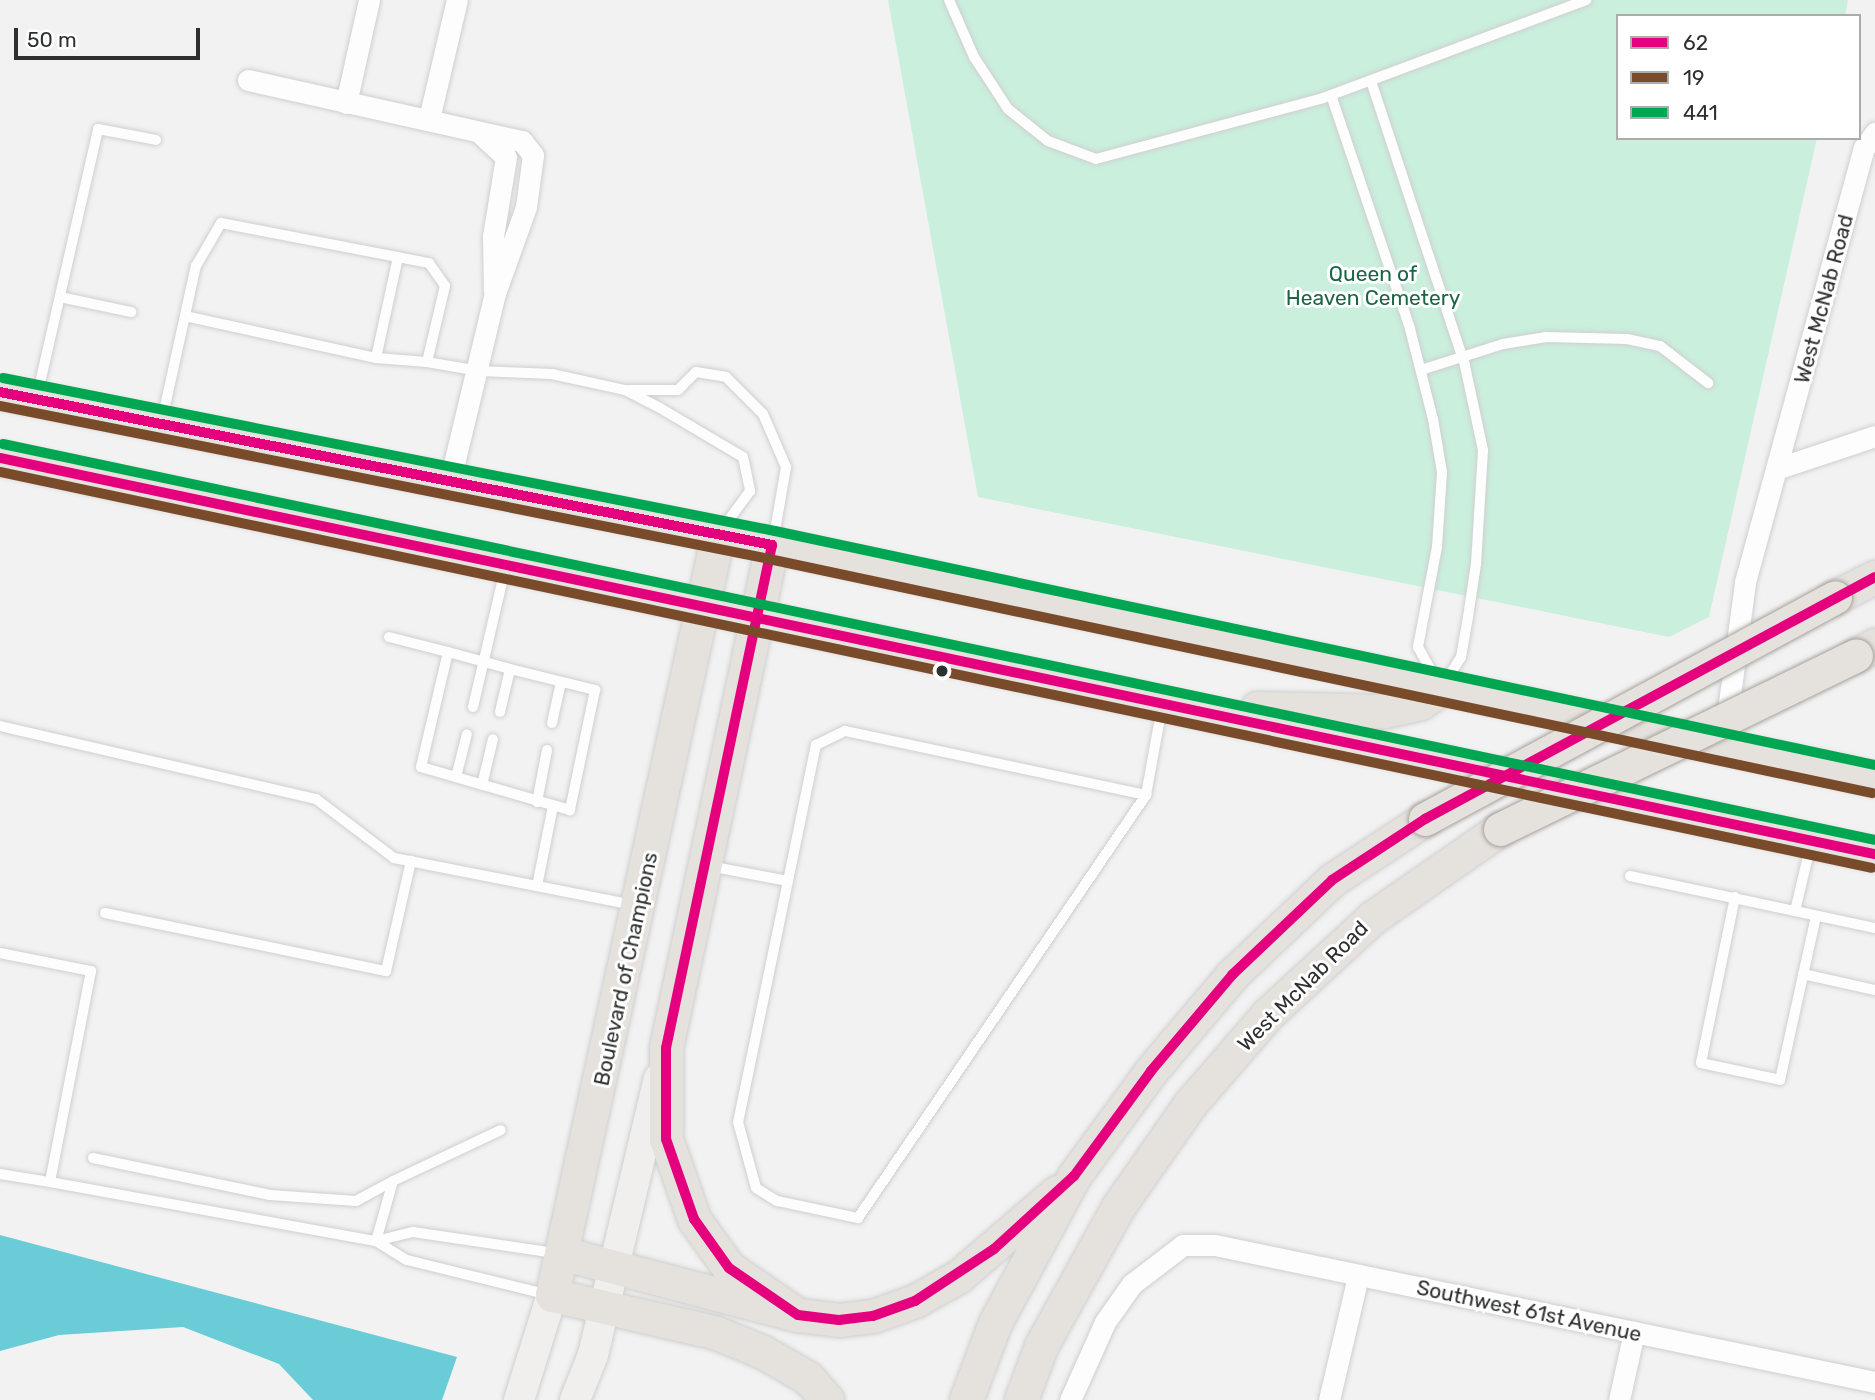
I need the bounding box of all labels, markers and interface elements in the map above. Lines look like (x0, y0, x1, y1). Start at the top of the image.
scale bar (18, 14, 203, 58)
legend (1616, 14, 1861, 140)
text: 50 m (27, 27, 77, 52)
text: 62 (1683, 30, 1708, 55)
text: 19 (1683, 65, 1704, 90)
text: 441 (1683, 100, 1718, 125)
street label: West McNab Road (1789, 212, 1859, 386)
park label: Queen of Heaven Cemetery (1286, 261, 1460, 311)
unlabelled marker (935, 664, 949, 678)
street label: Boulevard of Champions (589, 850, 663, 1088)
street label: West McNab Road (1233, 916, 1373, 1056)
street label: Southwest 61st Avenue (1414, 1275, 1644, 1347)

